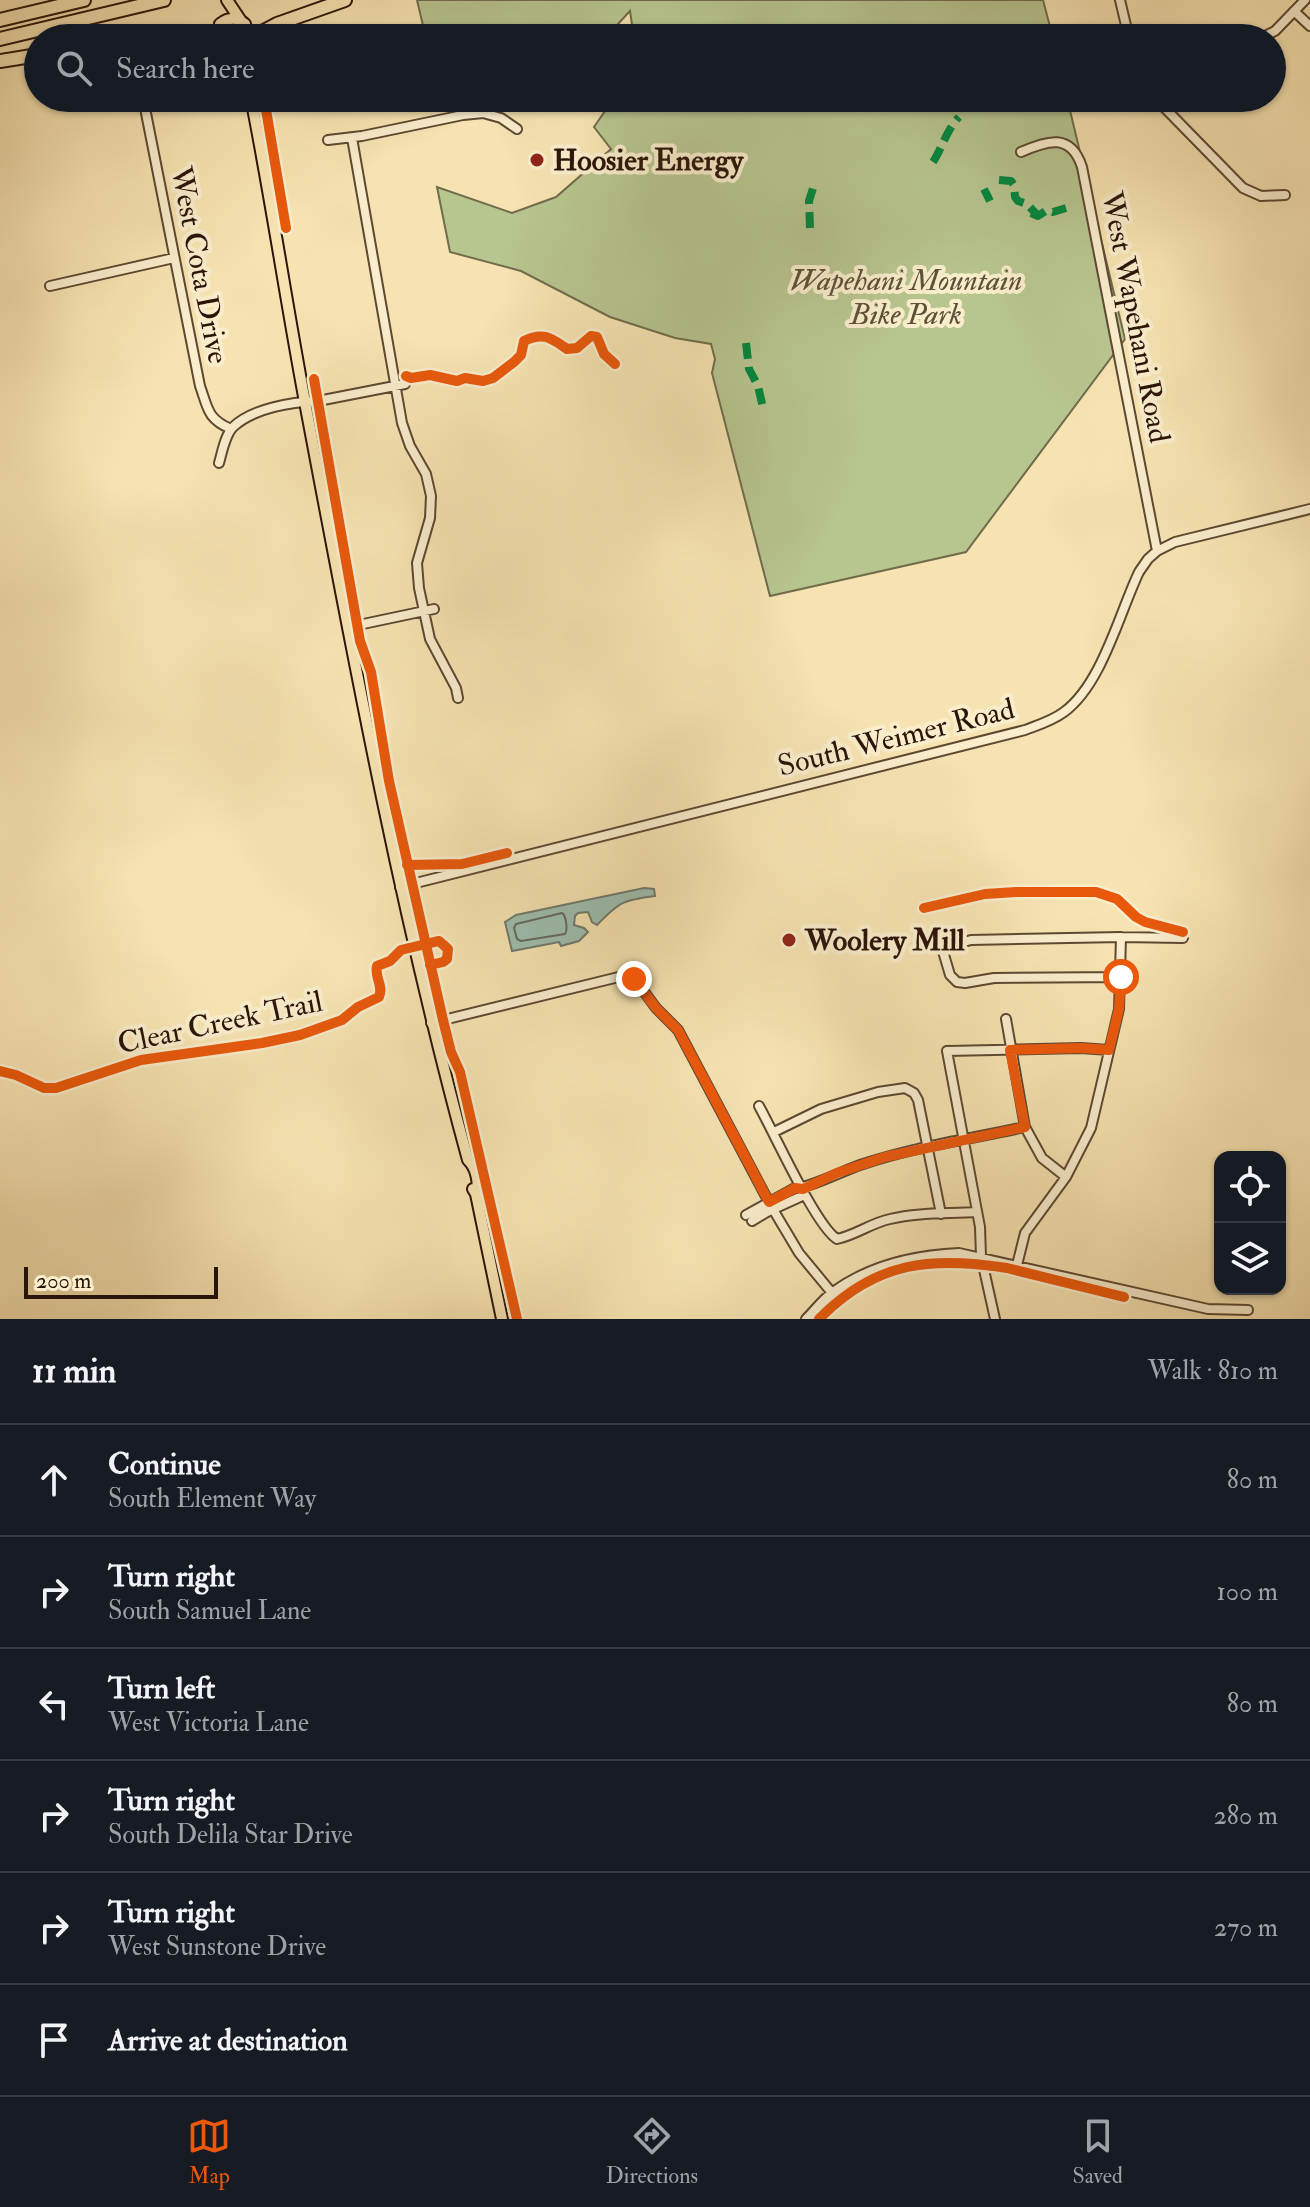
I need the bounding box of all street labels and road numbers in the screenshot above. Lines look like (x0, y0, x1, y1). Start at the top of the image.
street label: West Cota Drive (162, 162, 237, 367)
street label: West Wapehani Road (1093, 187, 1178, 446)
street label: South Weimer Road (774, 690, 1019, 785)
street label: Clear Creek Trail (114, 983, 326, 1062)

